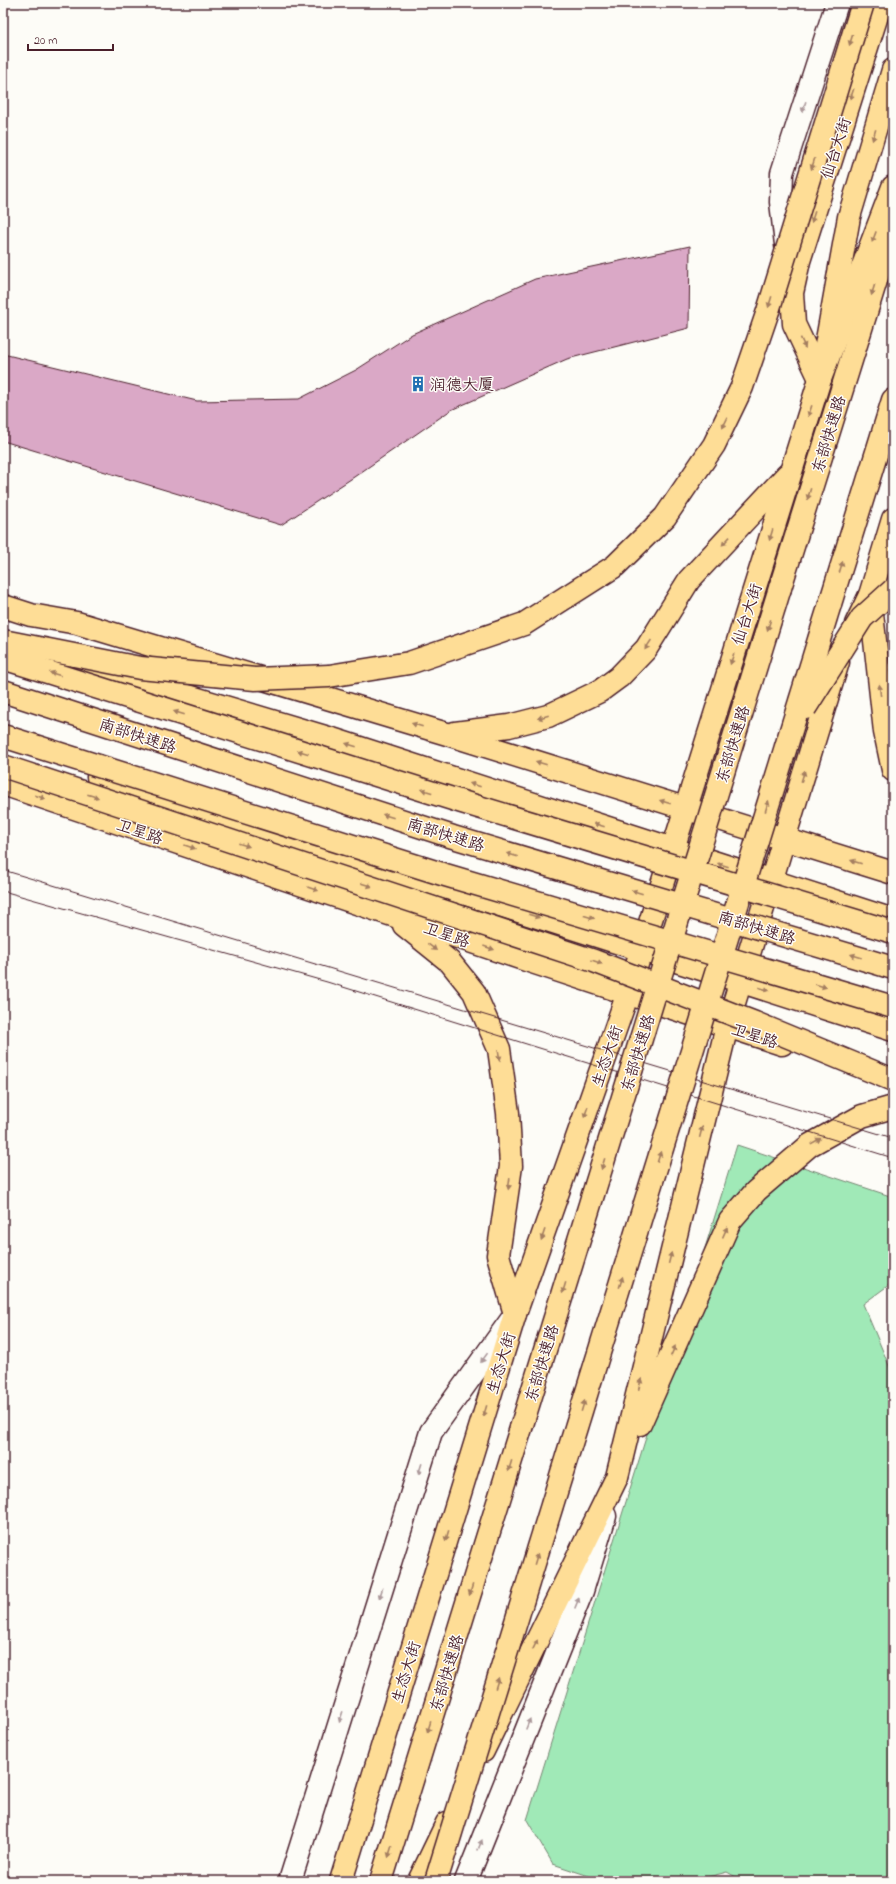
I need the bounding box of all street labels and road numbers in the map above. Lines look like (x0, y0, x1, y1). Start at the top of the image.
street label: 仙台大街 (816, 114, 858, 183)
street label: 东部快速路 (807, 393, 853, 476)
street label: 仙台大街 (727, 580, 769, 649)
street label: 东部快速路 (711, 703, 757, 786)
street label: 南部快速路 (96, 713, 179, 761)
street label: 南部快速路 (404, 813, 487, 859)
street label: 卫星路 (113, 814, 166, 852)
street label: 南部快速路 (715, 906, 798, 952)
street label: 卫星路 (420, 917, 473, 955)
street label: 东部快速路 (616, 1012, 662, 1095)
street label: 卫星路 (728, 1018, 781, 1056)
street label: 生态大街 (586, 1022, 630, 1091)
street label: 东部快速路 (520, 1322, 566, 1405)
street label: 生态大街 (481, 1329, 523, 1398)
street label: 东部快速路 (425, 1632, 471, 1715)
street label: 生态大街 (386, 1638, 428, 1707)

